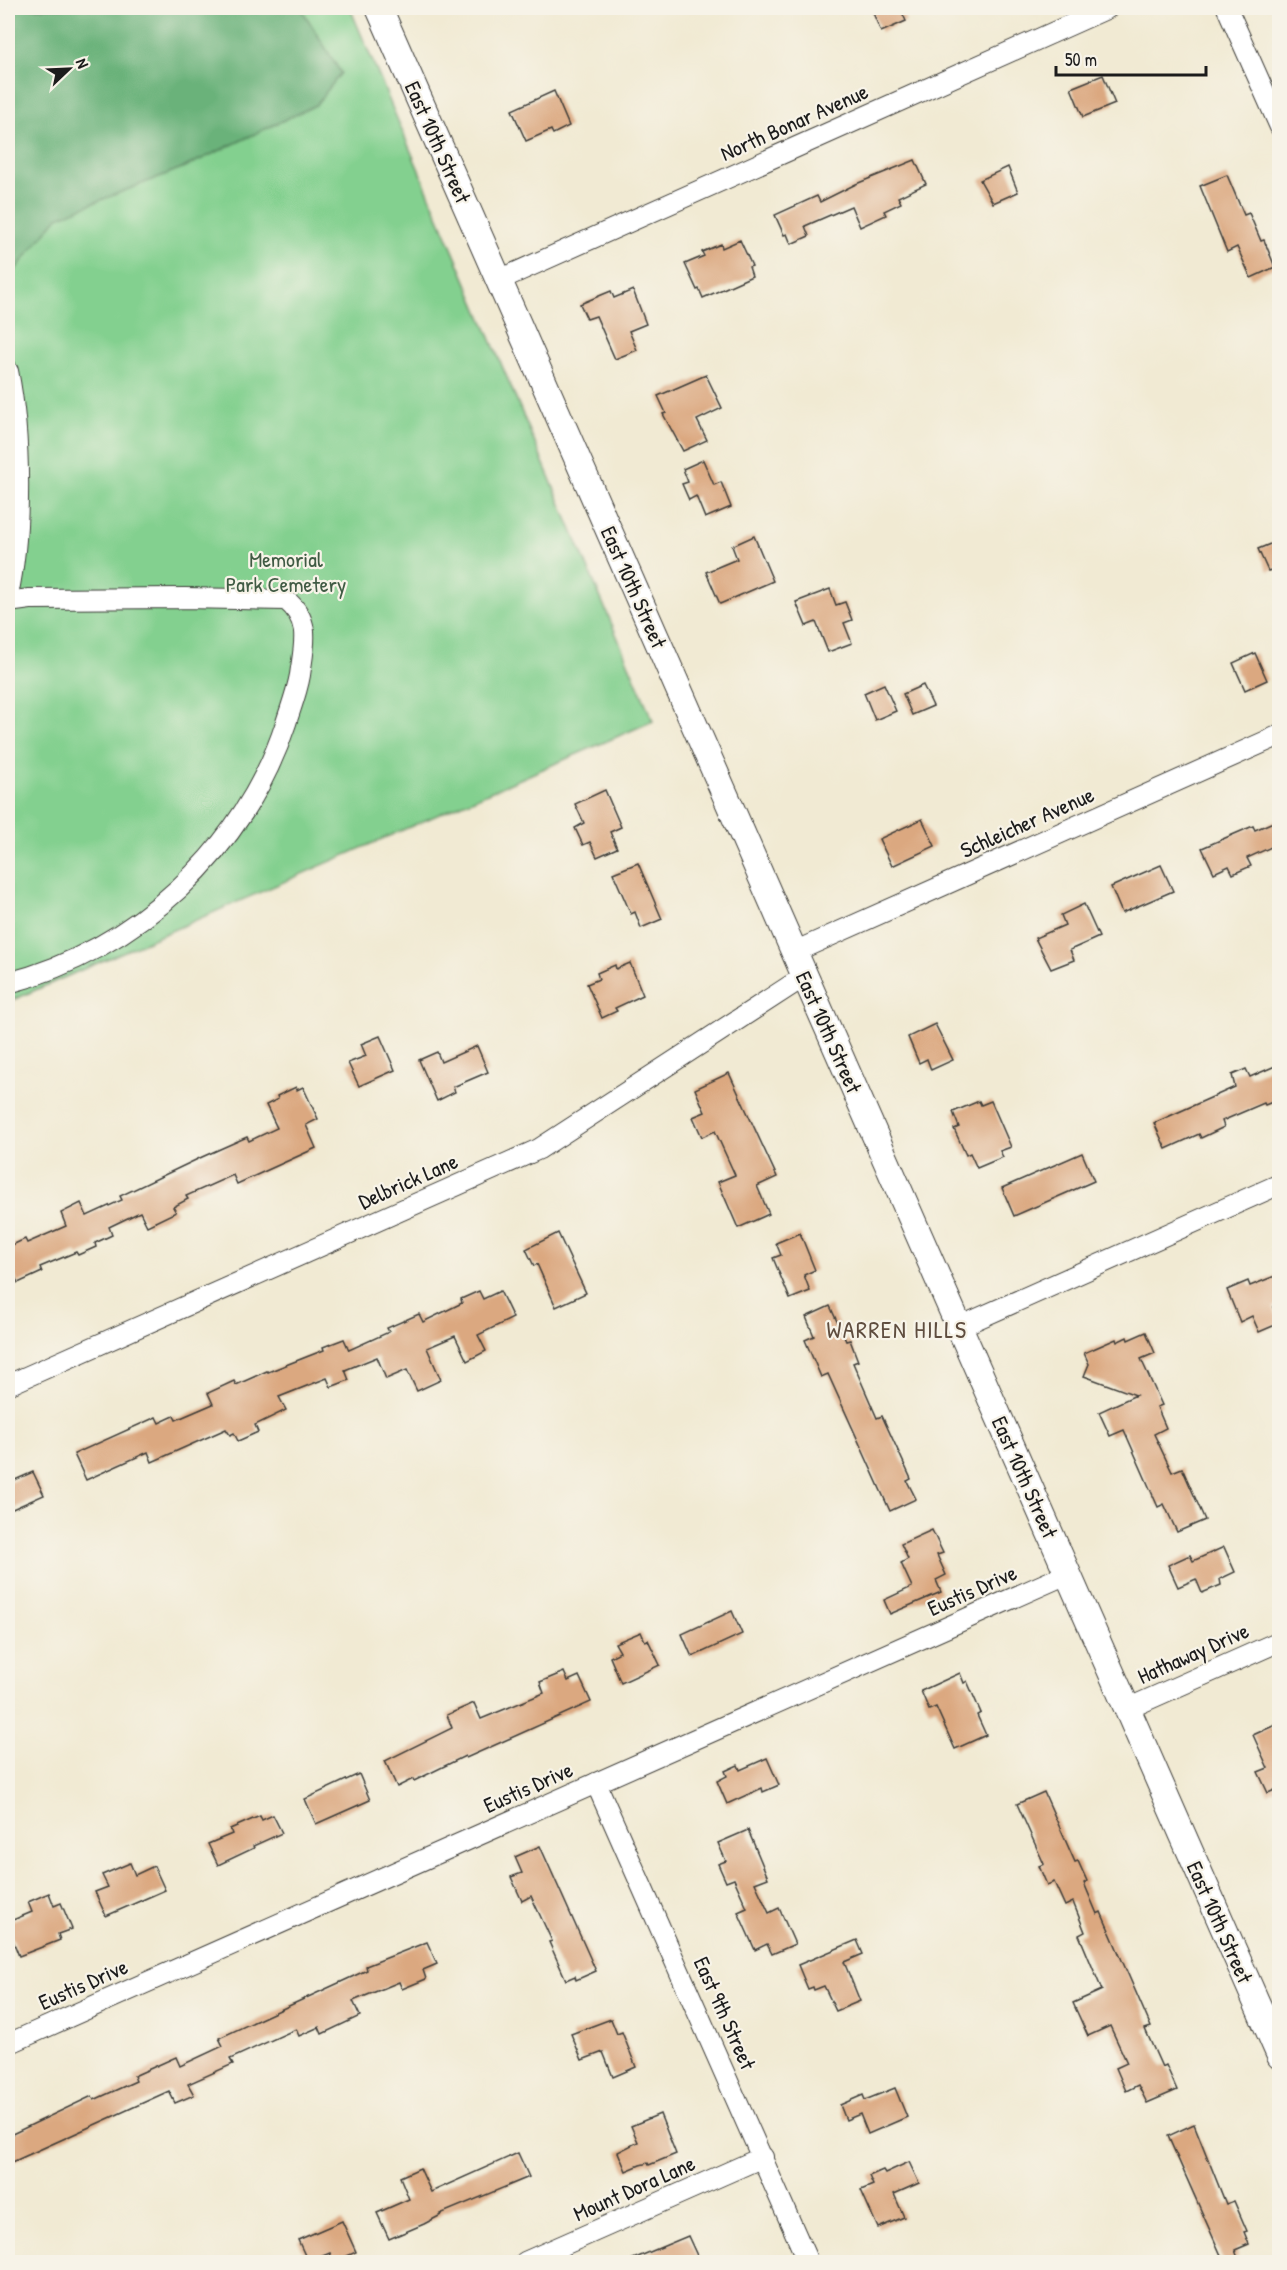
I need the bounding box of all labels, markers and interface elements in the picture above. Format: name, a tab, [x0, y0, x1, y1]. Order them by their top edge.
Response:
north arrow	[39, 39, 99, 99]
scale bar	[1056, 39, 1206, 77]
text: 50 m	[1065, 47, 1097, 72]
text: N	[71, 55, 95, 72]
street label: East 10th Street	[398, 76, 478, 208]
street label: North Bonar Avenue	[715, 76, 873, 168]
street label: East 10th Street	[594, 521, 674, 653]
park label: Memorial Park Cemetery	[226, 544, 346, 599]
street label: Schleicher Avenue	[955, 779, 1099, 865]
street label: East 10th Street	[789, 966, 869, 1098]
street label: Delbrick Lane	[354, 1146, 463, 1216]
district label: WARREN HILLS	[827, 1313, 967, 1345]
street label: East 10th Street	[985, 1411, 1065, 1543]
street label: Eustis Drive	[923, 1557, 1021, 1623]
street label: Hathaway Drive	[1133, 1615, 1254, 1691]
street label: Eustis Drive	[479, 1754, 577, 1820]
street label: East 10th Street	[1180, 1856, 1260, 1988]
street label: Eustis Drive	[34, 1951, 132, 2017]
street label: East 9th Street	[687, 1952, 763, 2075]
street label: Mount Dora Lane	[568, 2148, 700, 2228]

